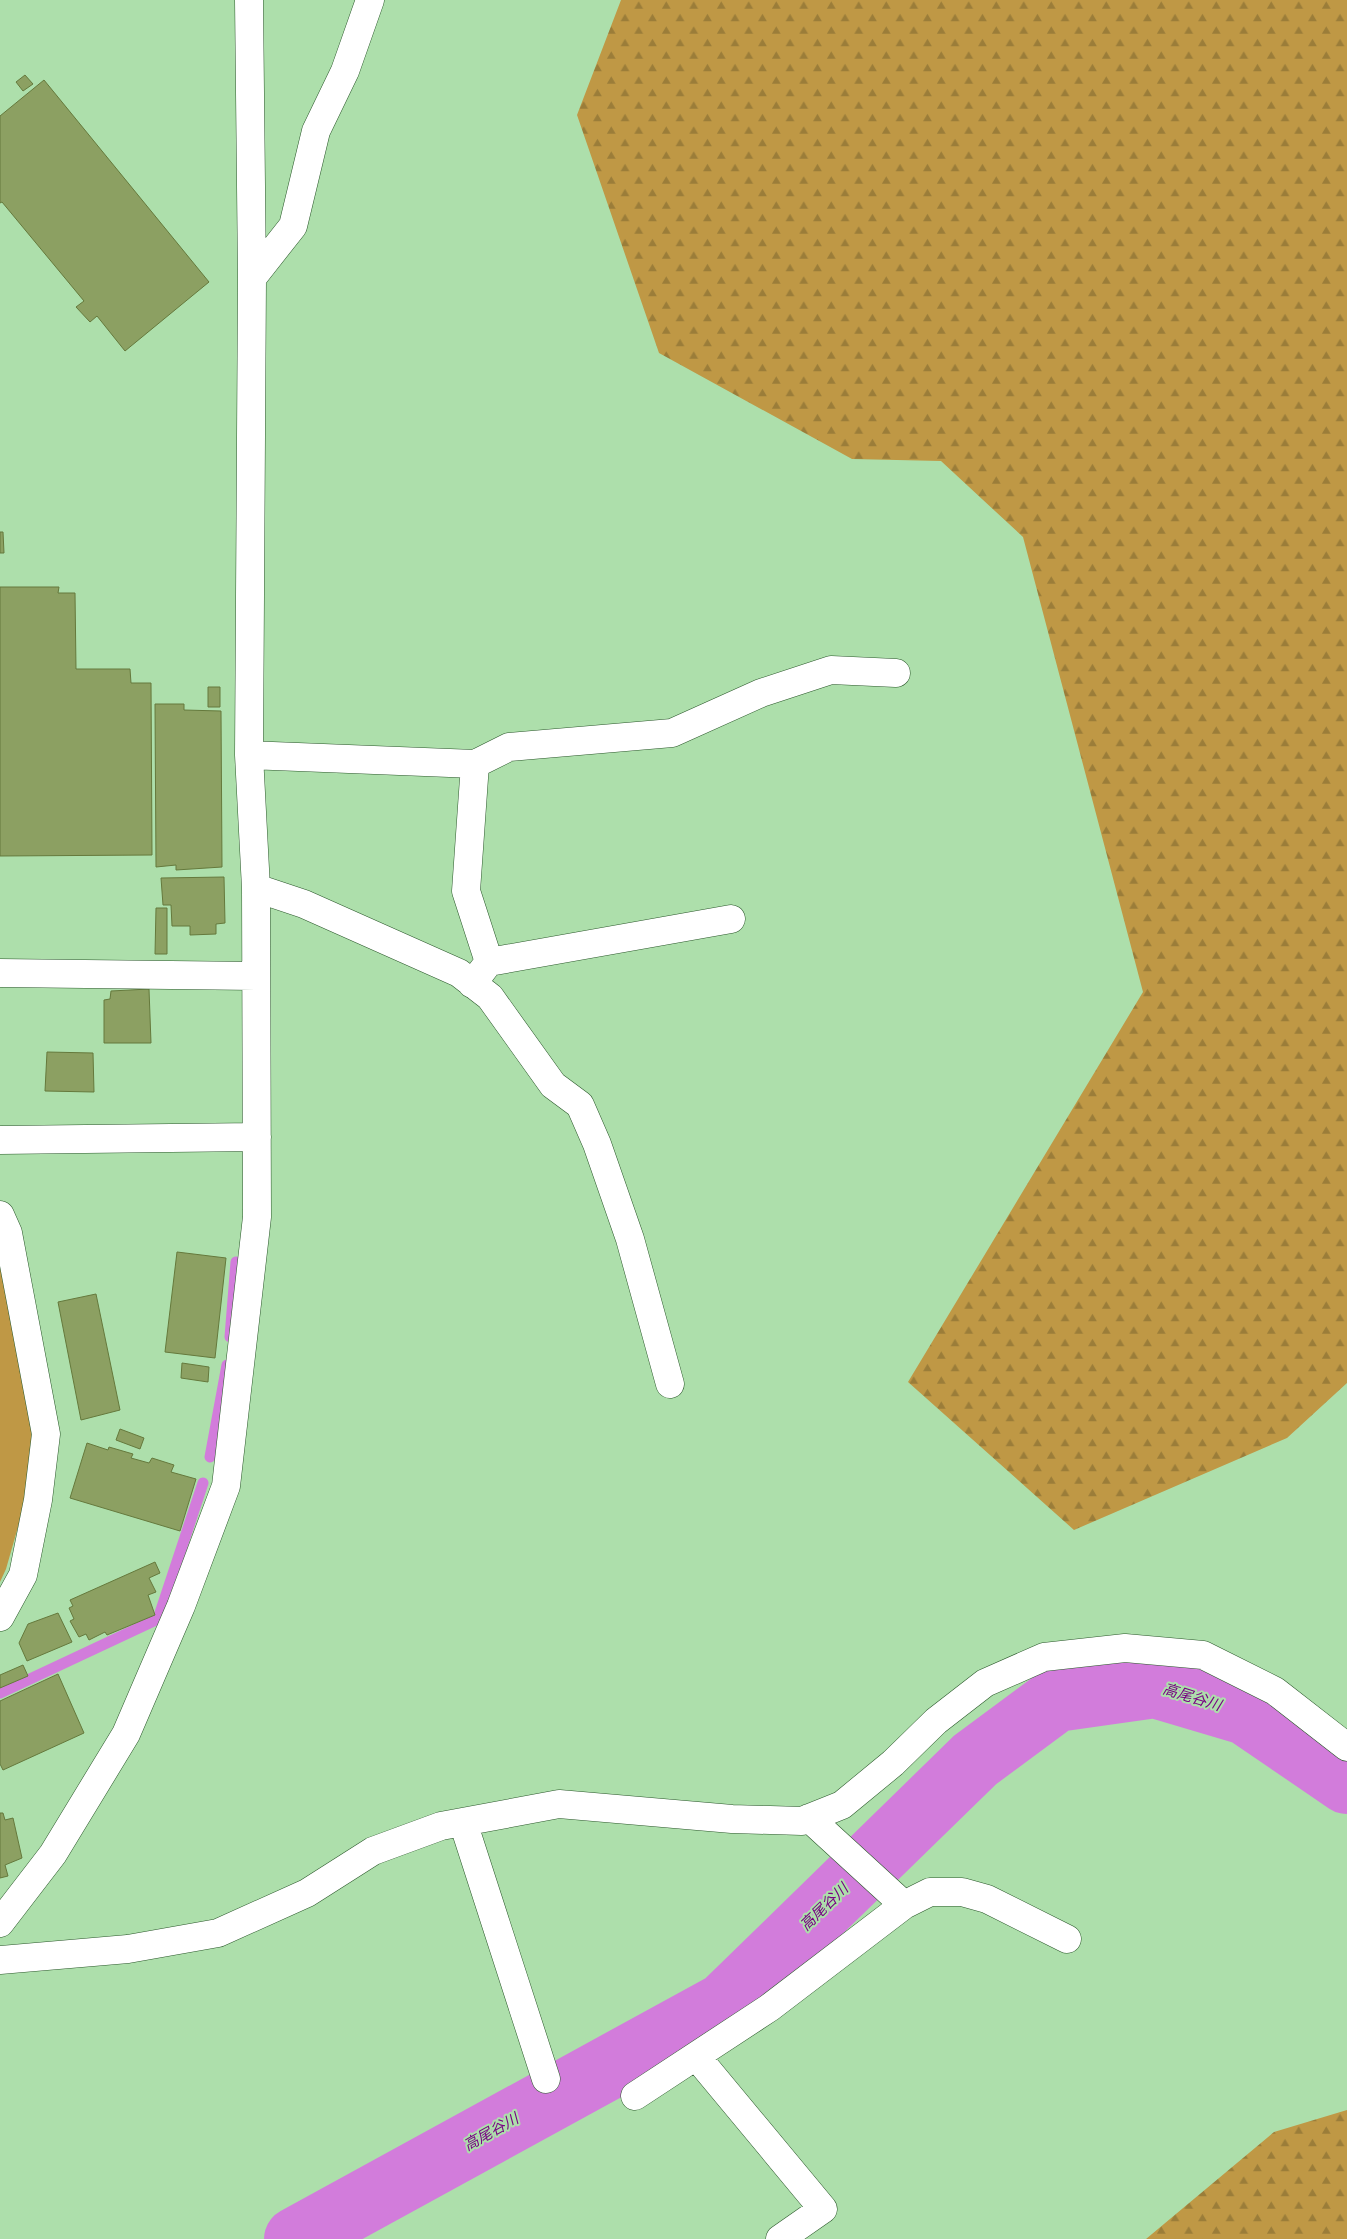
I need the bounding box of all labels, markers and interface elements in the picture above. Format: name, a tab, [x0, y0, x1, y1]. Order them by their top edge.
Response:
water label: 高尾谷川	[1161, 1679, 1226, 1715]
water label: 高尾谷川	[795, 1878, 853, 1934]
water label: 高尾谷川	[460, 2108, 523, 2154]

